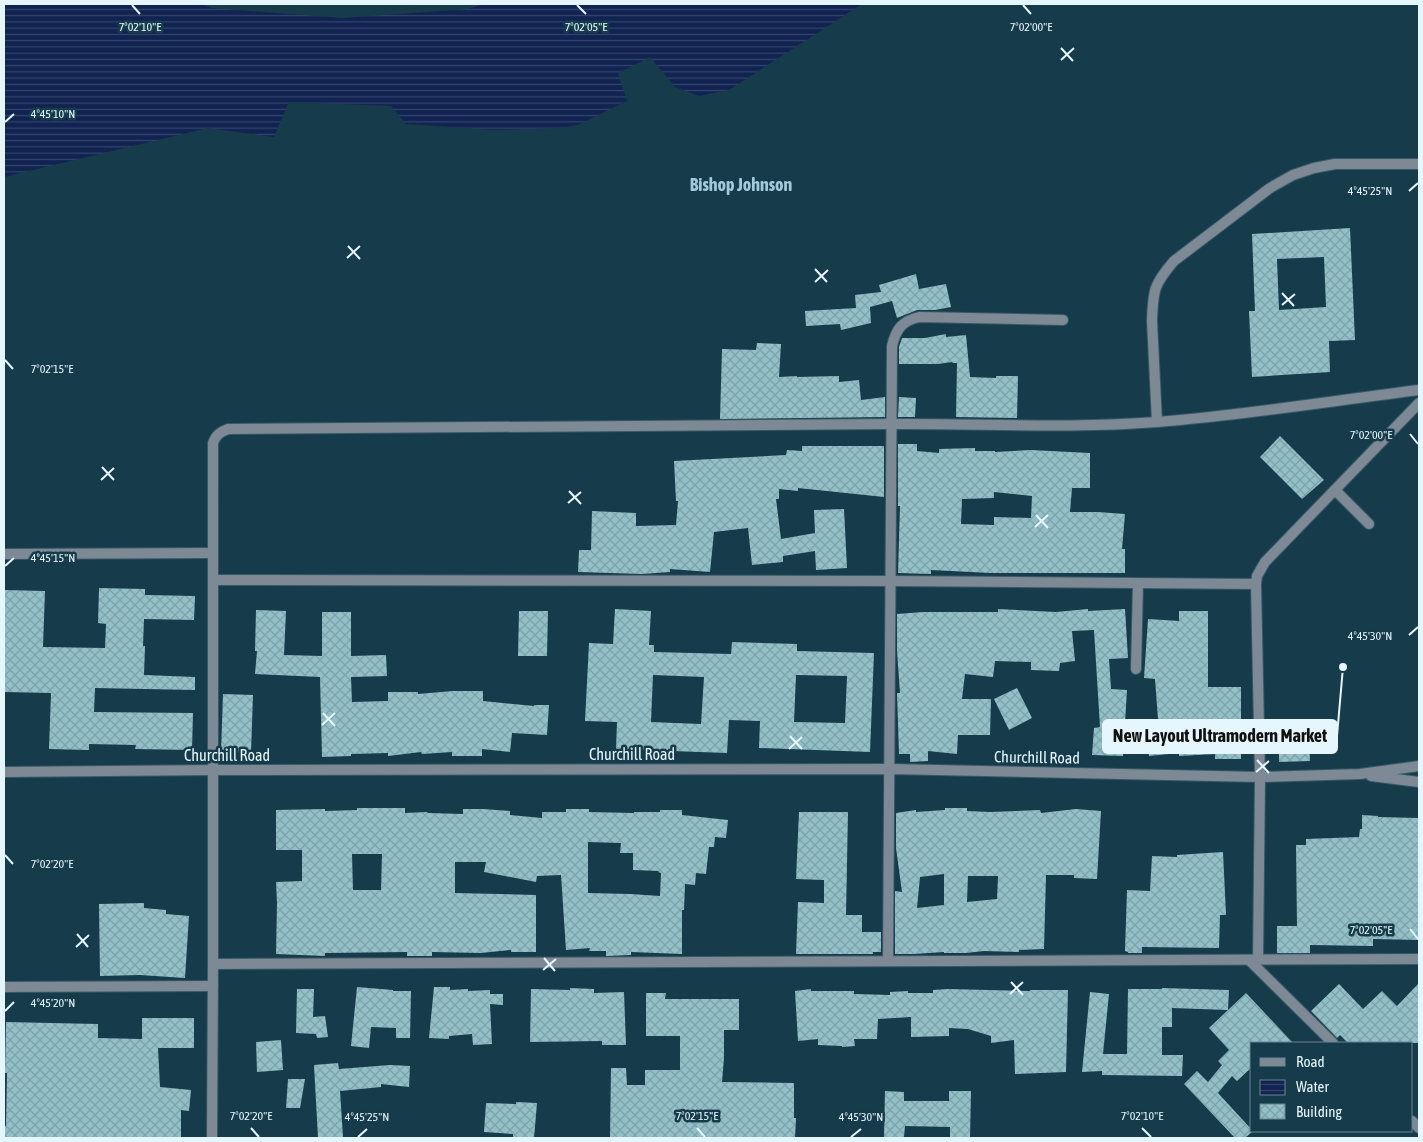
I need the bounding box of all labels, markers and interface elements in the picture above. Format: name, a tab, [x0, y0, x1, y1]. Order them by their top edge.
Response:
text: 7°02'10"E	[119, 20, 161, 34]
text: 7°02'05"E	[565, 20, 607, 34]
text: 7°02'00"E	[1010, 20, 1052, 34]
text: 4°45'10"N	[31, 107, 75, 121]
district label: Bishop Johnson	[690, 174, 792, 195]
text: 4°45'25"N	[1348, 184, 1392, 198]
text: 7°02'15"E	[31, 362, 73, 376]
text: 7°02'00"E	[1350, 428, 1392, 442]
text: 4°45'15"N	[31, 551, 75, 565]
text: 4°45'30"N	[1348, 629, 1392, 643]
callout: New Layout Ultramodern Market	[1103, 720, 1337, 753]
text: New Layout Ultramodern Market	[1113, 725, 1328, 746]
street label: Churchill Road	[589, 745, 675, 763]
street label: Churchill Road	[184, 746, 270, 764]
street label: Churchill Road	[994, 747, 1080, 767]
text: 7°02'20"E	[31, 857, 73, 871]
text: 7°02'05"E	[1350, 923, 1392, 937]
text: 4°45'20"N	[31, 996, 75, 1010]
legend	[1250, 1042, 1413, 1132]
text: Road	[1296, 1053, 1325, 1070]
text: Water	[1296, 1078, 1329, 1095]
text: Building	[1296, 1103, 1342, 1120]
text: 7°02'20"E	[230, 1109, 272, 1123]
text: 7°02'15"E	[676, 1109, 718, 1123]
text: 7°02'10"E	[1121, 1109, 1163, 1123]
text: 4°45'25"N	[345, 1110, 389, 1124]
text: 4°45'30"N	[839, 1110, 883, 1124]

